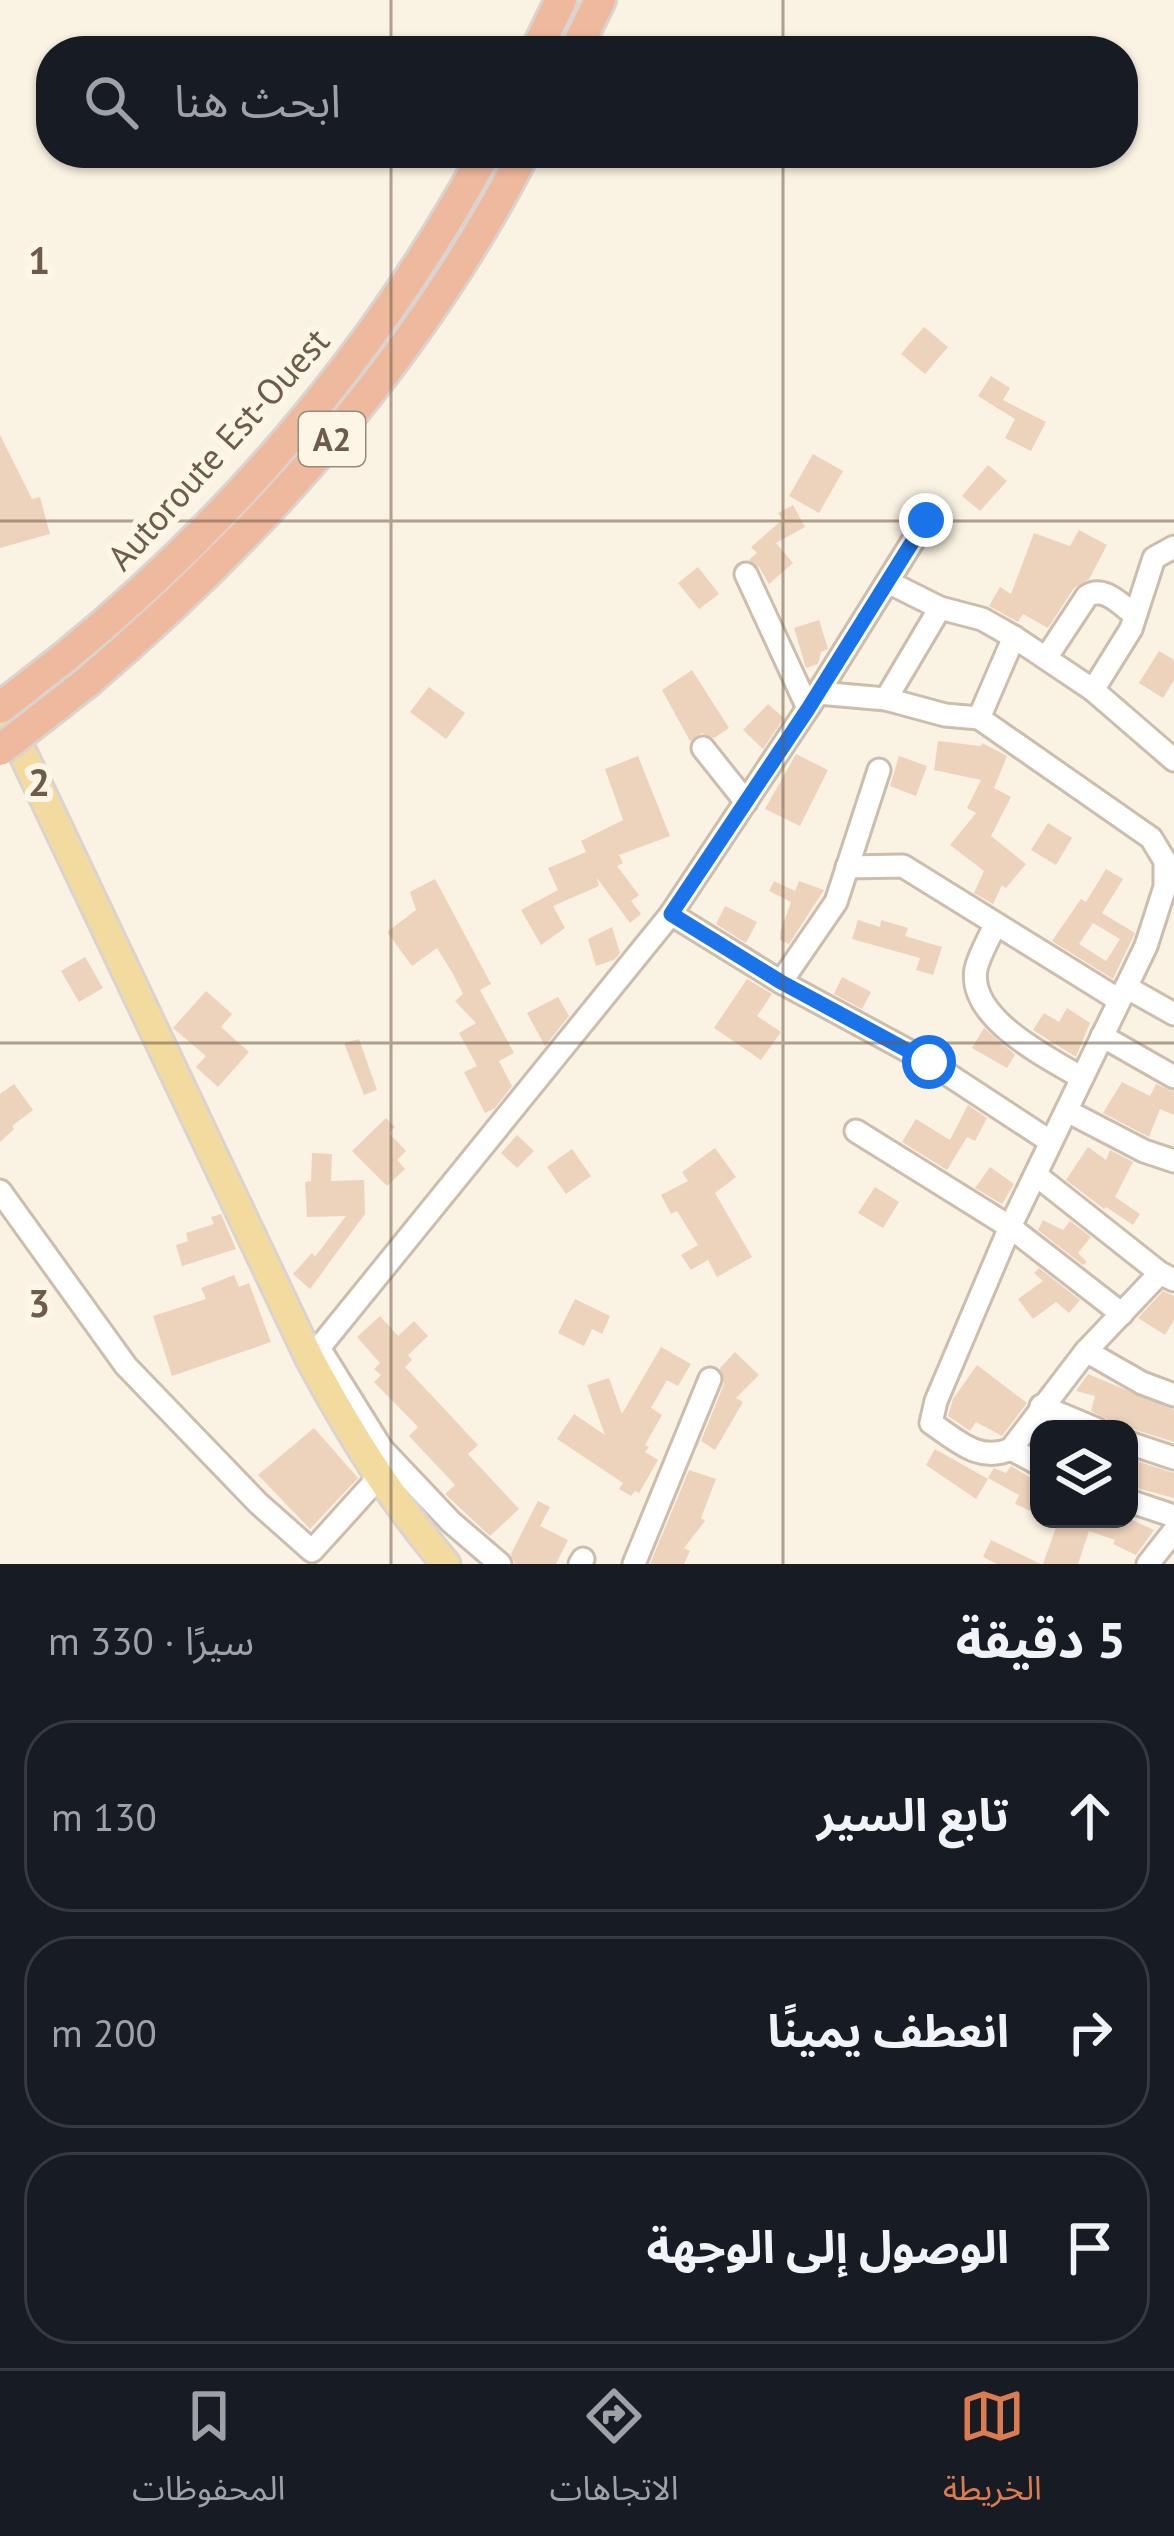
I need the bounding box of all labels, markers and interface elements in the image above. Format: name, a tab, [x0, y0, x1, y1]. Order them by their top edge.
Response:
search box	[36, 36, 1138, 168]
icon: search	[78, 69, 144, 135]
text: ابحث هنا	[174, 71, 341, 129]
text: 1	[28, 234, 50, 285]
street label: Autoroute Est-Ouest	[96, 318, 339, 580]
road number: A2	[299, 412, 365, 466]
route end	[899, 493, 953, 547]
text: 2	[28, 756, 50, 807]
route start	[902, 1035, 956, 1089]
text: 3	[28, 1277, 50, 1328]
map controls	[1030, 1420, 1138, 1528]
button: layers	[1030, 1420, 1138, 1528]
text: 5 دقيقة	[956, 1606, 1126, 1672]
text: سيرًا · 330 m	[48, 1615, 254, 1666]
icon: ahead	[1057, 1783, 1123, 1849]
text: تابع السير	[817, 1785, 1009, 1843]
text: 130 m	[51, 1791, 157, 1842]
icon: right	[1057, 1999, 1123, 2065]
text: انعطف يمينًا	[768, 2001, 1009, 2059]
text: 200 m	[51, 2007, 157, 2058]
icon: arrive	[1057, 2215, 1123, 2281]
text: الوصول إلى الوجهة	[646, 2217, 1009, 2275]
tab: المحفوظات	[132, 2383, 285, 2524]
tab: الاتجاهات	[550, 2383, 679, 2524]
tab: الخريطة	[943, 2383, 1042, 2524]

